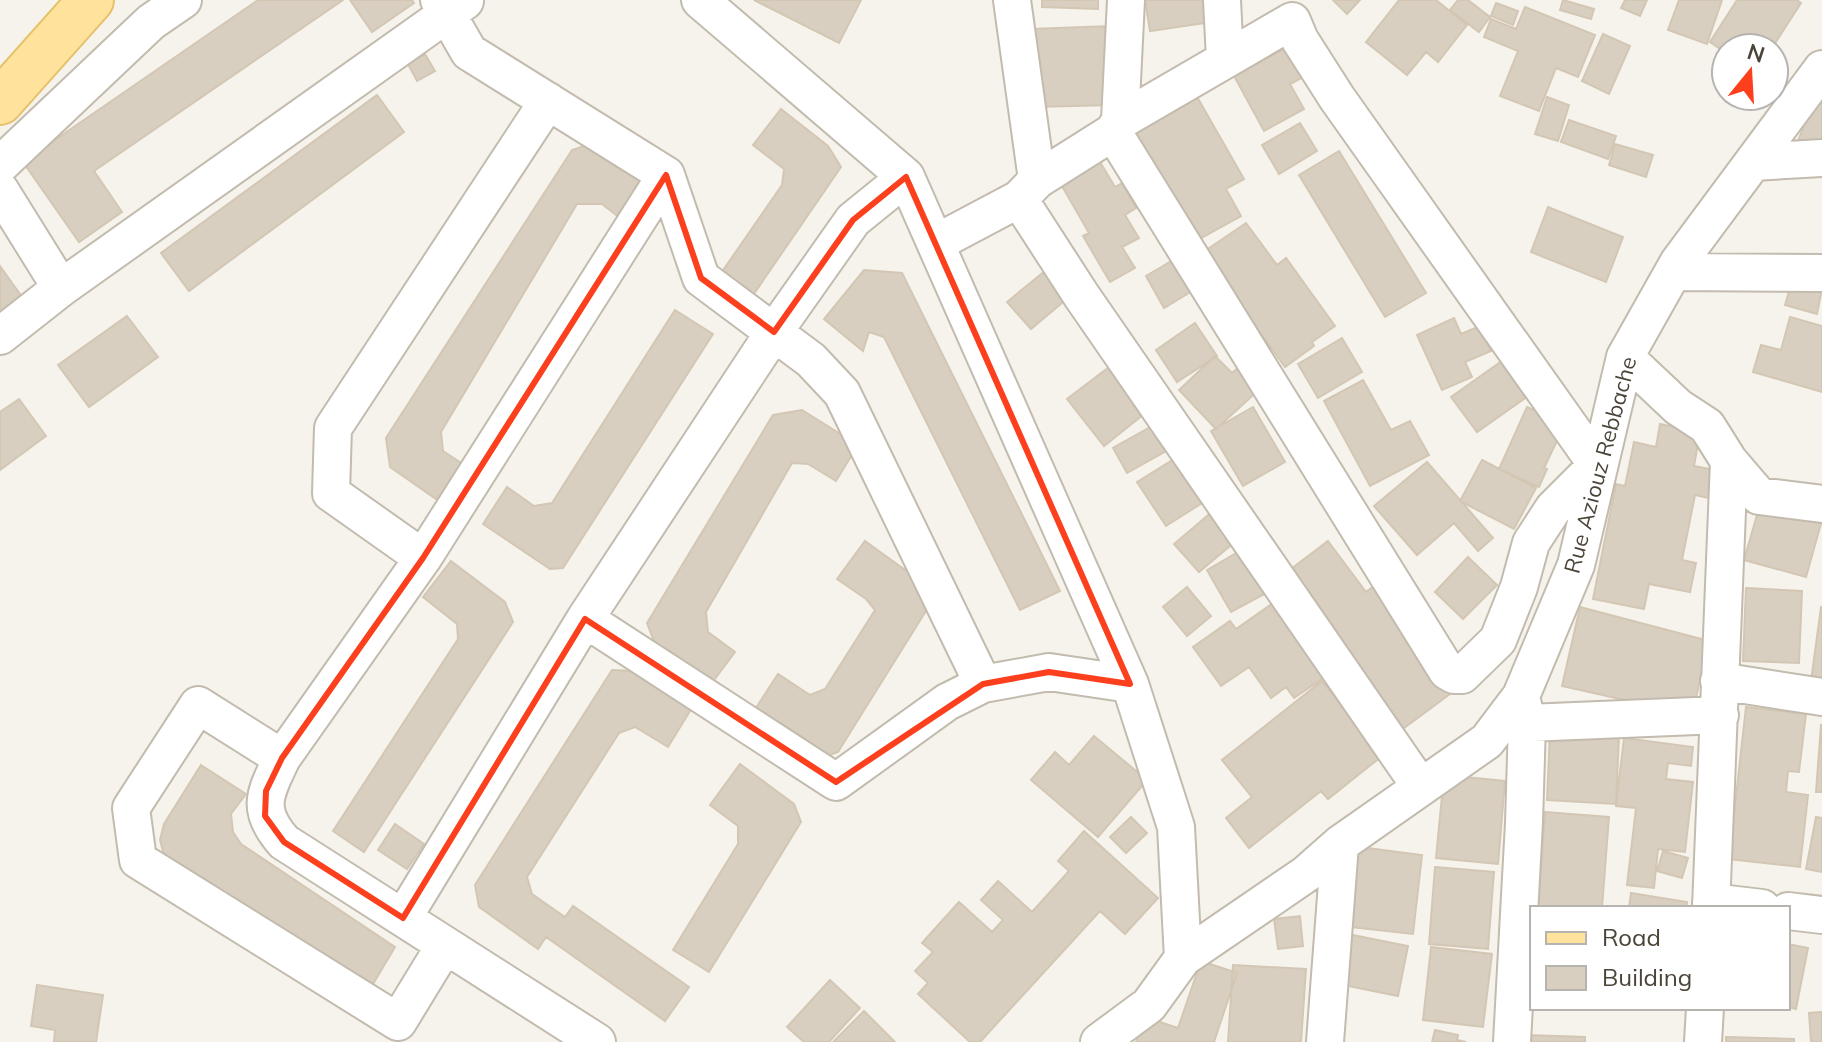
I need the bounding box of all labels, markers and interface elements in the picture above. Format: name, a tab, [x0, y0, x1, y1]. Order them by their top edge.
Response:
north arrow	[1710, 32, 1790, 112]
text: N	[1744, 37, 1768, 69]
street label: Rue Aziouz Rebbache	[1558, 354, 1642, 576]
legend	[1530, 906, 1790, 1010]
text: Road	[1602, 922, 1661, 952]
text: Building	[1602, 962, 1692, 992]

